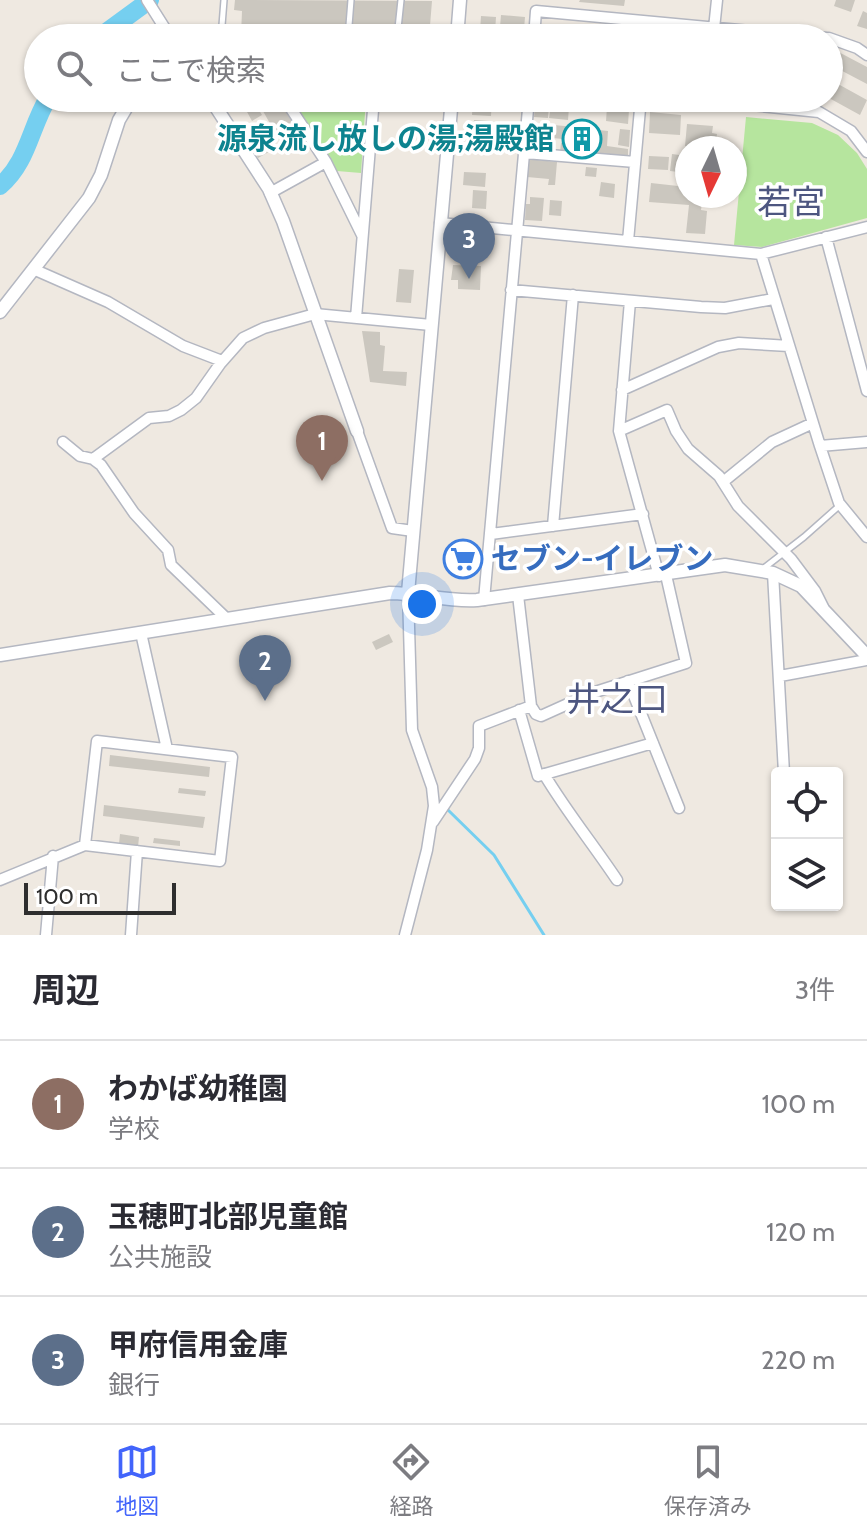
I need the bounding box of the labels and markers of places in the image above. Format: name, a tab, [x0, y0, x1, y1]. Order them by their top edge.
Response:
building icon: 源泉流し放しの湯;湯殿館	[561, 118, 603, 160]
place label: 源泉流し放しの湯;湯殿館	[217, 120, 554, 157]
pin: 3	[443, 213, 495, 279]
pin: 1	[296, 415, 348, 481]
supermarket icon: セブン-イレブン	[442, 538, 484, 580]
place label: セブン-イレブン	[491, 540, 714, 577]
pin: 2	[239, 635, 291, 701]

